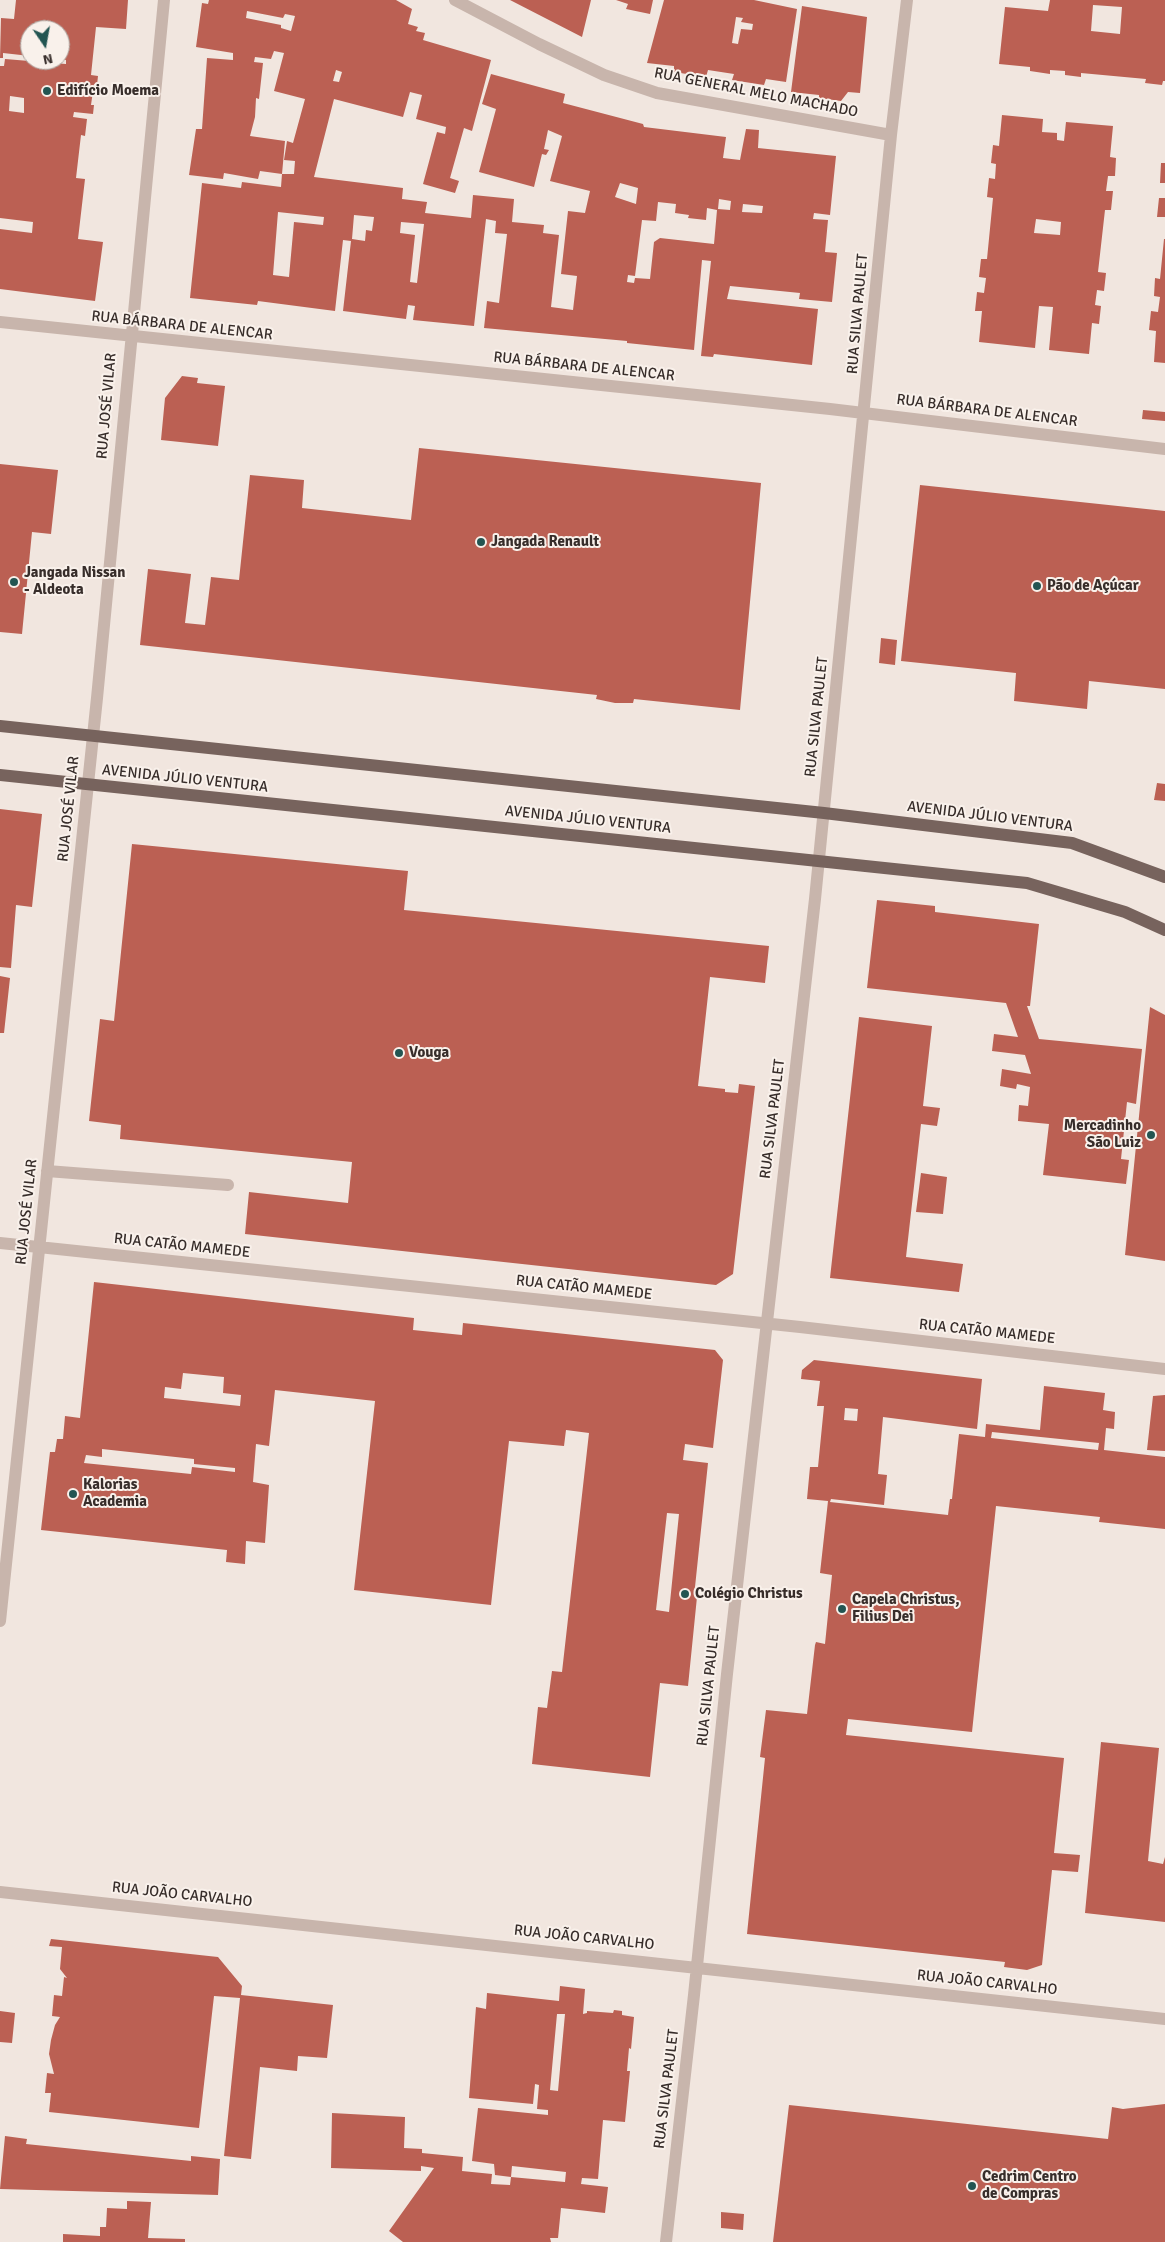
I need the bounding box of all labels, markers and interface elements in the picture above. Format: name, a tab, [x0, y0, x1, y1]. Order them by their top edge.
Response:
north arrow	[20, 20, 70, 70]
text: N	[41, 50, 55, 69]
street label: RUA GENERAL MELO MACHADO	[653, 64, 859, 122]
place label: Edifício Moema	[57, 82, 159, 100]
marker: Edifício Moema	[41, 85, 53, 97]
street label: RUA SILVA PAULET	[844, 253, 872, 375]
street label: RUA BÁRBARA DE ALENCAR	[90, 308, 274, 344]
street label: RUA BÁRBARA DE ALENCAR	[492, 349, 676, 385]
street label: RUA JOSÉ VILAR	[93, 352, 121, 460]
street label: RUA BÁRBARA DE ALENCAR	[895, 391, 1079, 431]
place label: Jangada Renault	[491, 533, 599, 551]
marker: Jangada Renault	[475, 536, 487, 548]
place label: Jangada Nissan - Aldeota	[24, 564, 125, 599]
marker: Jangada Nissan - Aldeota	[8, 576, 20, 588]
place label: Pão de Açúcar	[1047, 577, 1139, 595]
marker: Pão de Açúcar	[1031, 580, 1043, 592]
street label: RUA SILVA PAULET	[802, 656, 832, 778]
street label: RUA JOSÉ VILAR	[54, 755, 84, 863]
street label: AVENIDA JÚLIO VENTURA	[101, 761, 269, 797]
street label: AVENIDA JÚLIO VENTURA	[906, 798, 1074, 836]
street label: AVENIDA JÚLIO VENTURA	[504, 802, 672, 838]
place label: Vouga	[409, 1044, 449, 1062]
marker: Vouga	[393, 1047, 405, 1059]
street label: RUA SILVA PAULET	[757, 1058, 789, 1180]
place label: Mercadinho São Luiz	[1064, 1117, 1141, 1152]
marker: Mercadinho São Luiz	[1145, 1129, 1157, 1141]
street label: RUA JOSÉ VILAR	[12, 1158, 42, 1266]
street label: RUA CATÃO MAMEDE	[113, 1230, 251, 1262]
street label: RUA CATÃO MAMEDE	[515, 1272, 653, 1304]
street label: RUA CATÃO MAMEDE	[918, 1316, 1056, 1348]
place label: Kalorias Academia	[83, 1476, 147, 1511]
marker: Kalorias Academia	[67, 1488, 79, 1500]
place label: Colégio Christus	[695, 1585, 803, 1603]
marker: Colégio Christus	[679, 1588, 691, 1600]
place label: Capela Christus, Filius Dei	[852, 1591, 960, 1626]
marker: Capela Christus, Filius Dei	[836, 1603, 848, 1615]
street label: RUA SILVA PAULET	[694, 1625, 724, 1747]
street label: RUA JOÃO CARVALHO	[111, 1879, 253, 1911]
street label: RUA JOÃO CARVALHO	[513, 1922, 655, 1954]
street label: RUA JOÃO CARVALHO	[916, 1967, 1058, 1999]
street label: RUA SILVA PAULET	[651, 2028, 683, 2150]
place label: Cedrim Centro de Compras	[982, 2168, 1077, 2203]
marker: Cedrim Centro de Compras	[966, 2180, 978, 2192]

